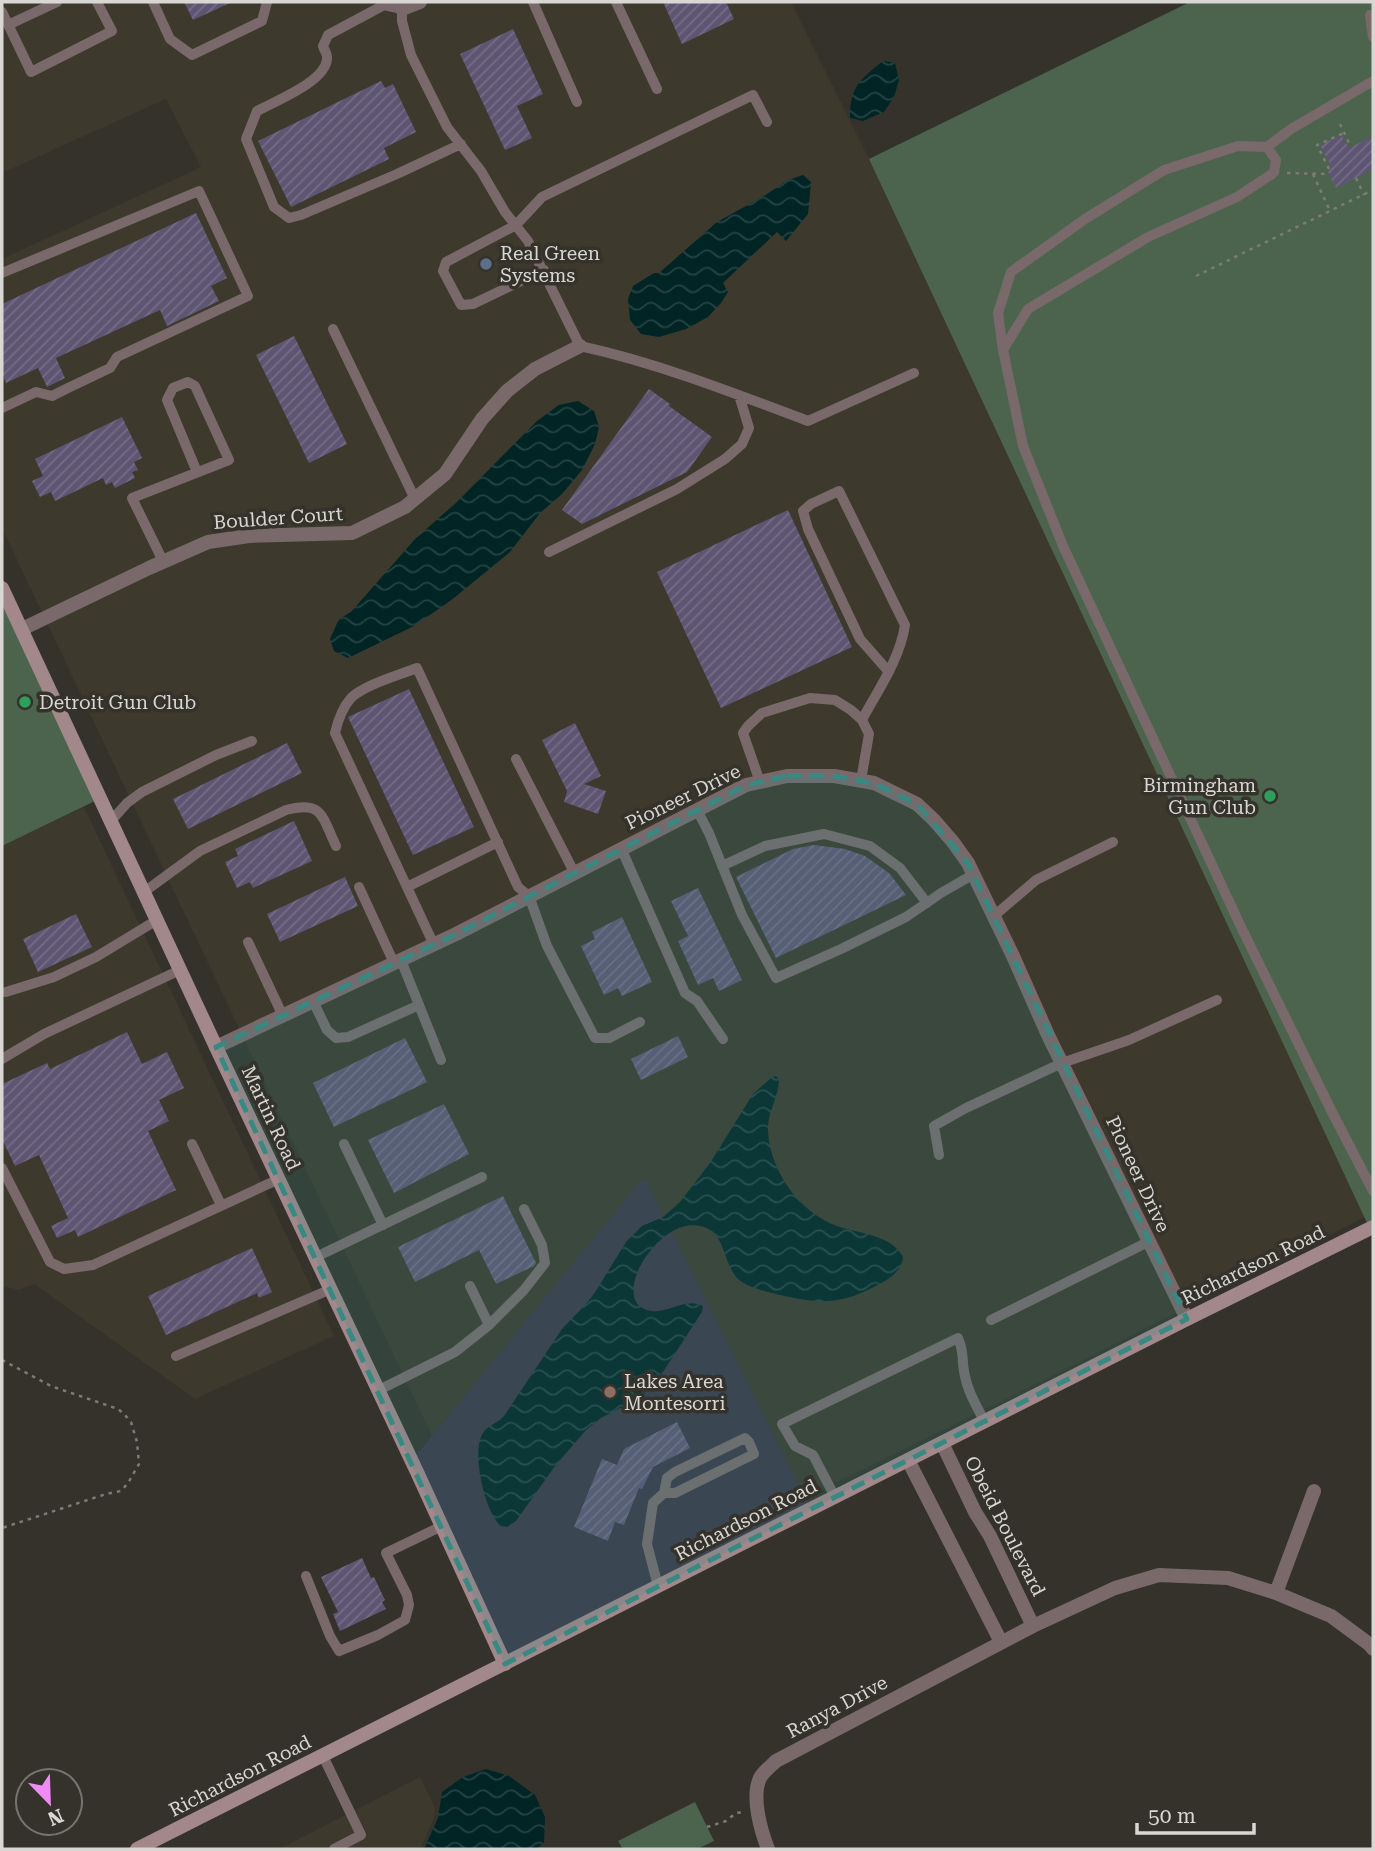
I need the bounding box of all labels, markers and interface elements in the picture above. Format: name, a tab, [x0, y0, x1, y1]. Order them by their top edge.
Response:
place label: Real Green Systems	[500, 242, 600, 287]
marker: Real Green Systems	[478, 256, 494, 272]
street label: Boulder Court	[212, 502, 344, 534]
place label: Detroit Gun Club	[39, 691, 196, 714]
marker: Detroit Gun Club	[17, 694, 33, 710]
street label: Pioneer Drive	[622, 759, 744, 835]
place label: Birmingham Gun Club	[1143, 774, 1256, 819]
marker: Birmingham Gun Club	[1262, 788, 1278, 804]
street label: Martin Road	[237, 1062, 305, 1174]
street label: Pioneer Drive	[1101, 1112, 1175, 1236]
street label: Richardson Road	[1178, 1220, 1328, 1310]
place label: Lakes Area Montesorri	[624, 1370, 725, 1415]
marker: Lakes Area Montesorri	[602, 1384, 618, 1400]
street label: Obeid Boulevard	[960, 1452, 1050, 1600]
street label: Richardson Road	[671, 1474, 821, 1566]
street label: Ranya Drive	[783, 1671, 891, 1743]
street label: Richardson Road	[165, 1730, 315, 1822]
north arrow	[14, 1767, 84, 1837]
scale bar	[1137, 1792, 1254, 1836]
text: N	[44, 1804, 67, 1831]
text: 50 m	[1148, 1804, 1196, 1828]

